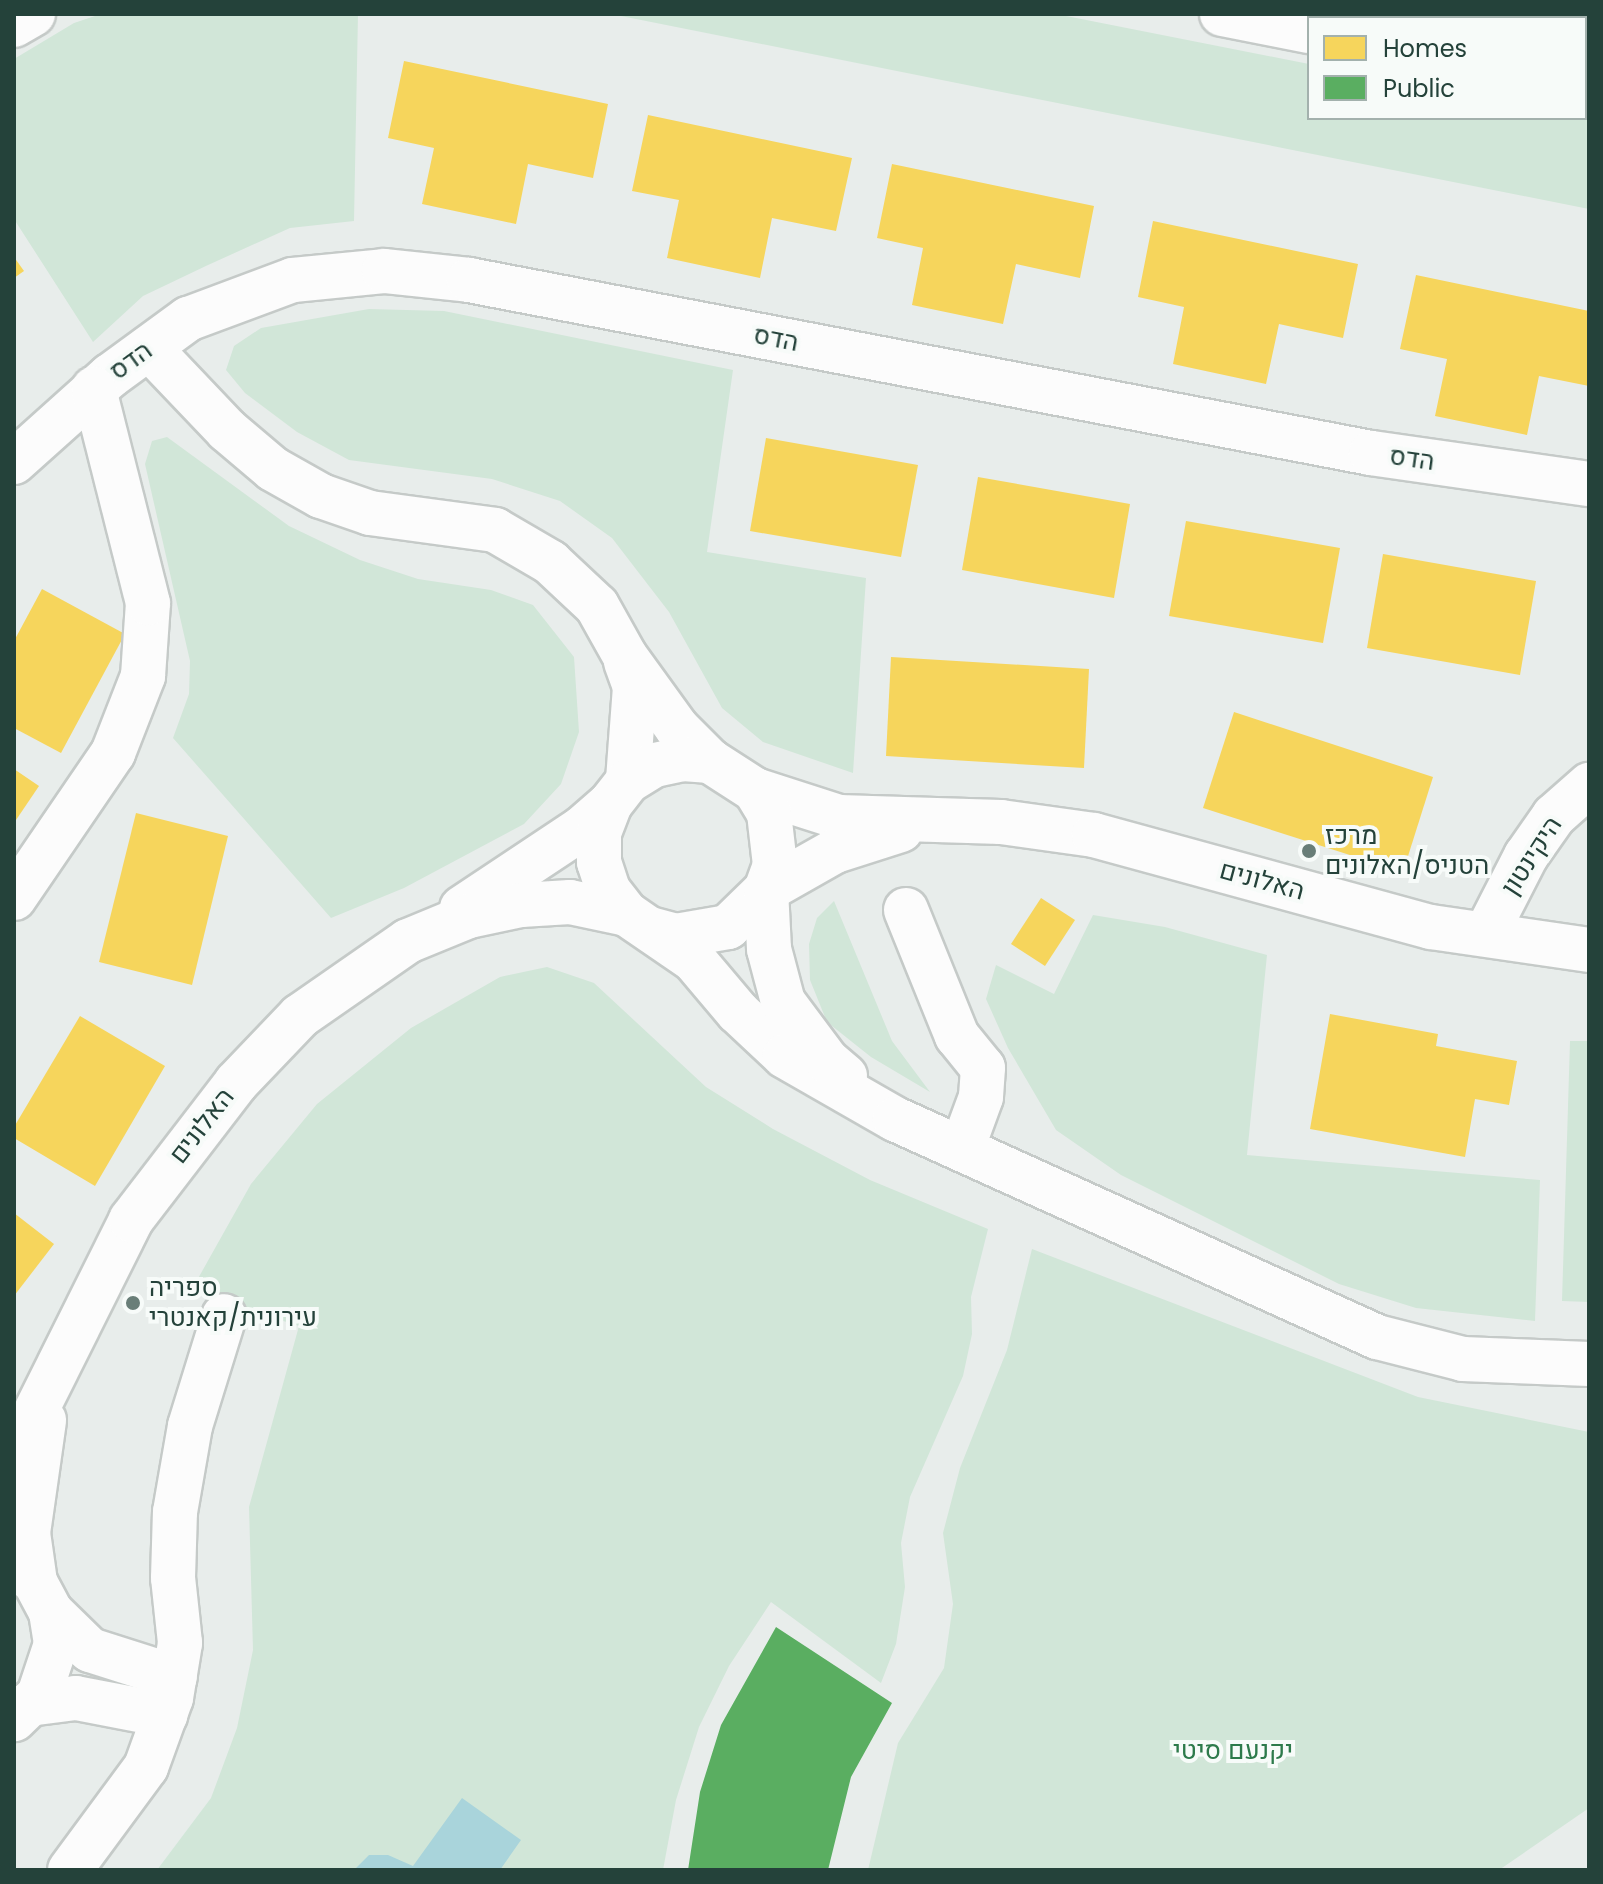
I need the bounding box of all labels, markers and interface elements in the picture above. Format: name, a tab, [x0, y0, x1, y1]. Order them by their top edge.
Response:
legend	[1307, 16, 1587, 120]
text: Homes	[1383, 32, 1467, 65]
text: Public	[1383, 72, 1455, 105]
street label: הדס	[751, 319, 801, 359]
street label: הדס	[103, 335, 159, 387]
street label: הדס	[1387, 440, 1437, 478]
street label: היקינטון	[1495, 811, 1569, 901]
place label: מרכז הטניס/האלונים	[1325, 820, 1489, 882]
marker: מרכז הטניס/האלונים	[1300, 842, 1318, 860]
street label: האלונים	[1216, 855, 1308, 907]
street label: האלונים	[163, 1082, 241, 1170]
place label: ספריה עירונית/קאנטרי	[149, 1272, 317, 1334]
marker: ספריה עירונית/קאנטרי	[124, 1294, 142, 1312]
park label: יקנעם סיטי	[1173, 1735, 1293, 1767]

